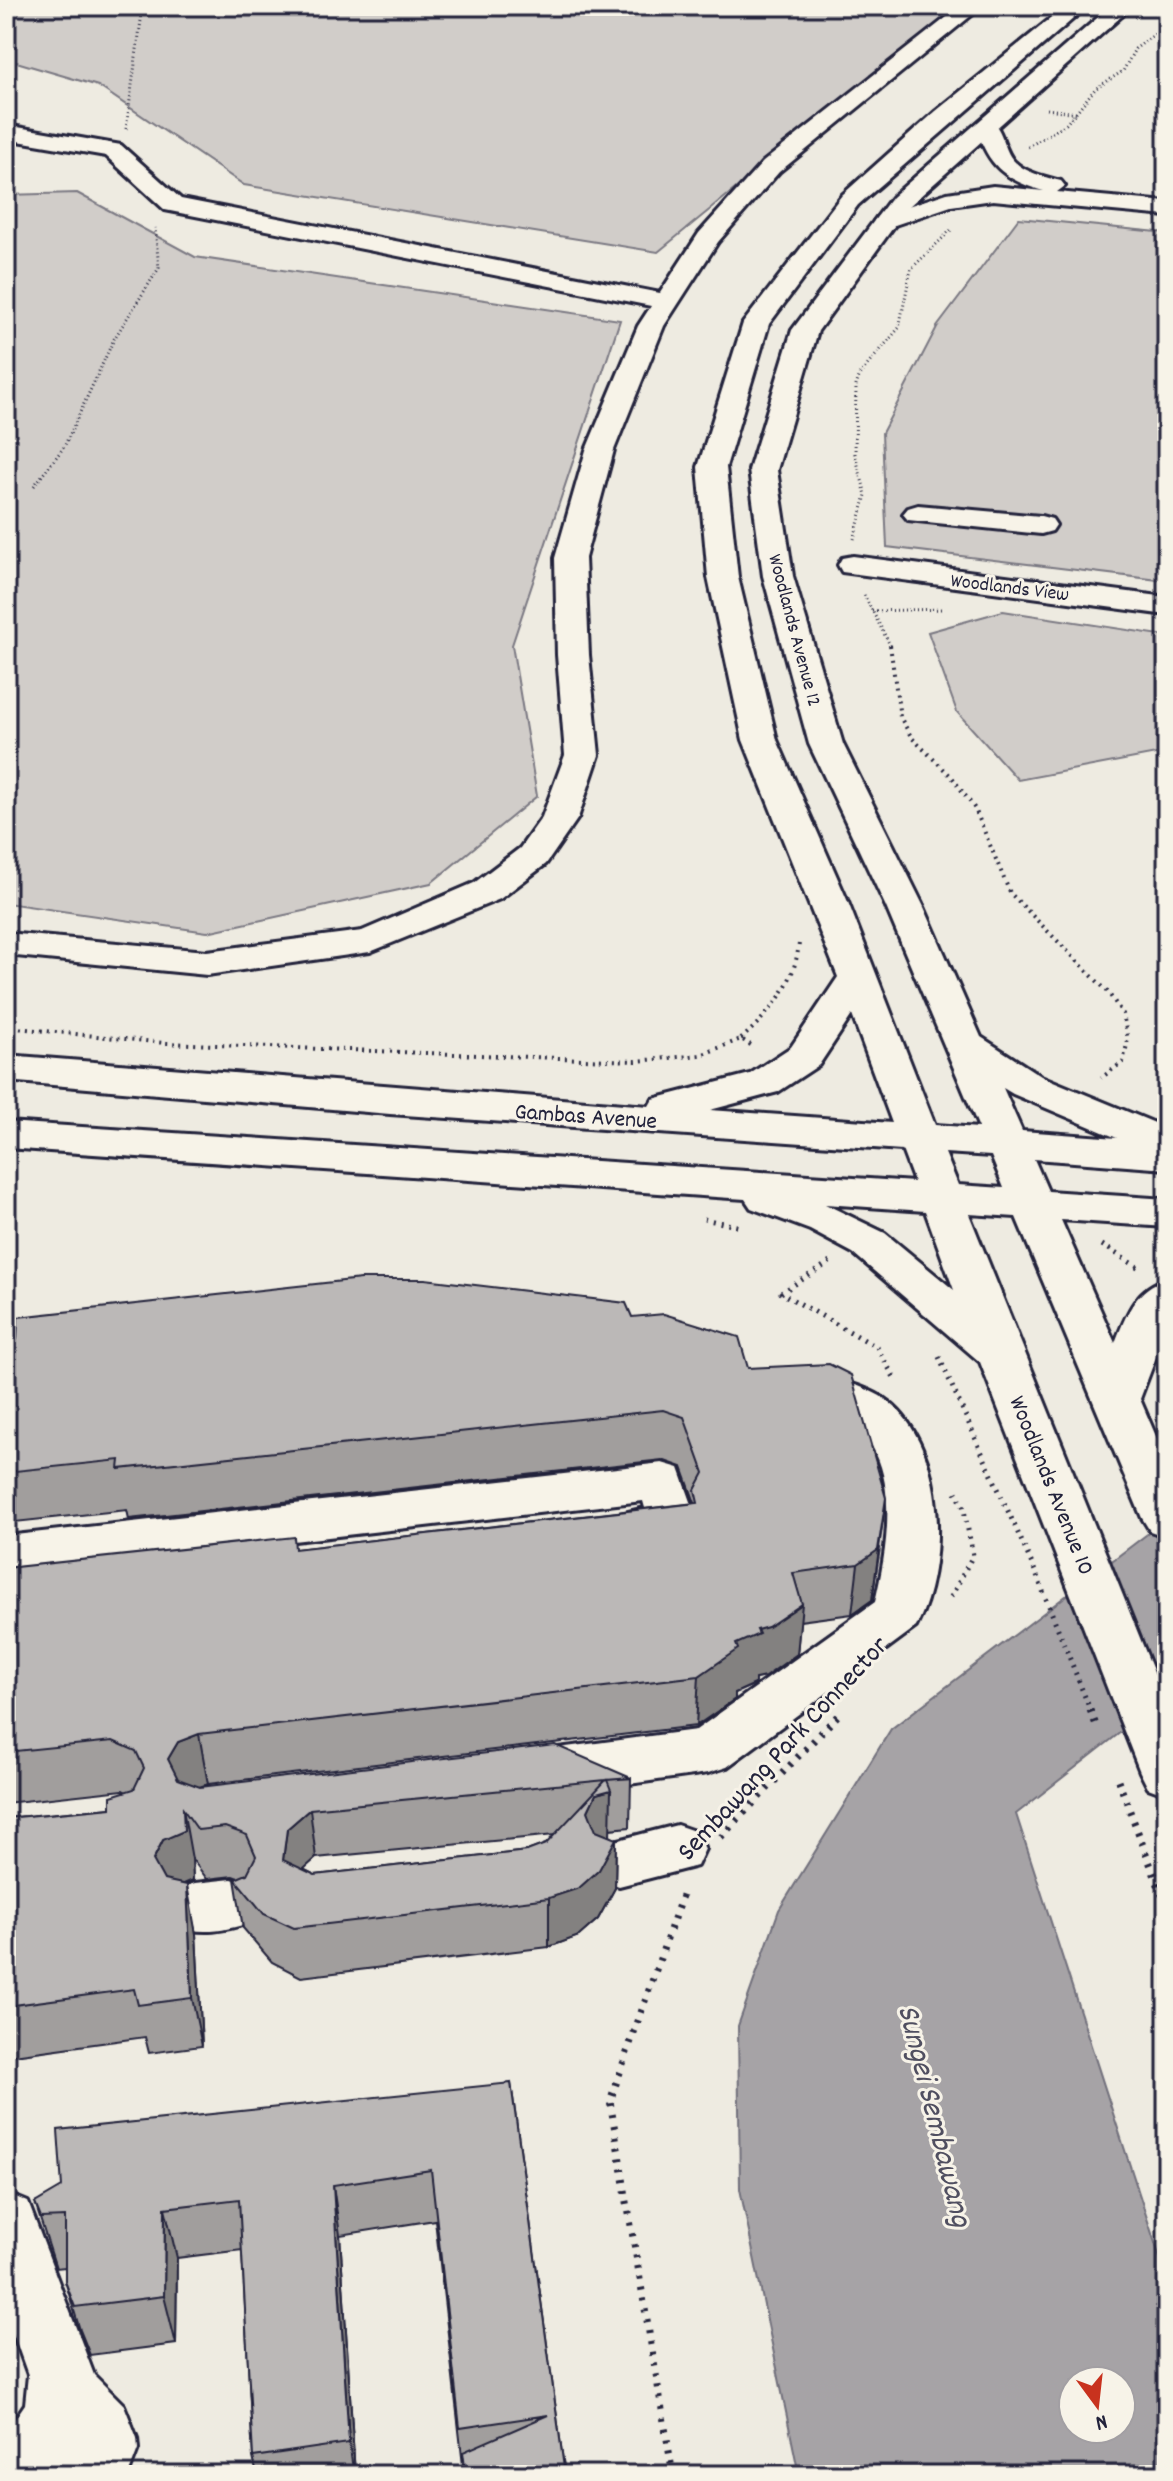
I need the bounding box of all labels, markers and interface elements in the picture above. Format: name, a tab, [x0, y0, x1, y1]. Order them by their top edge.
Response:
street label: Woodlands Avenue 12	[759, 551, 827, 710]
street label: Woodlands View	[949, 568, 1071, 610]
street label: Gambas Avenue	[513, 1096, 658, 1140]
street label: Woodlands Avenue 10	[999, 1391, 1102, 1581]
street label: Sembawang Park Connector	[669, 1628, 900, 1872]
water label: Sungei Sembawang	[882, 2000, 982, 2233]
north arrow	[1057, 2365, 1137, 2445]
text: N	[1092, 2405, 1111, 2437]

